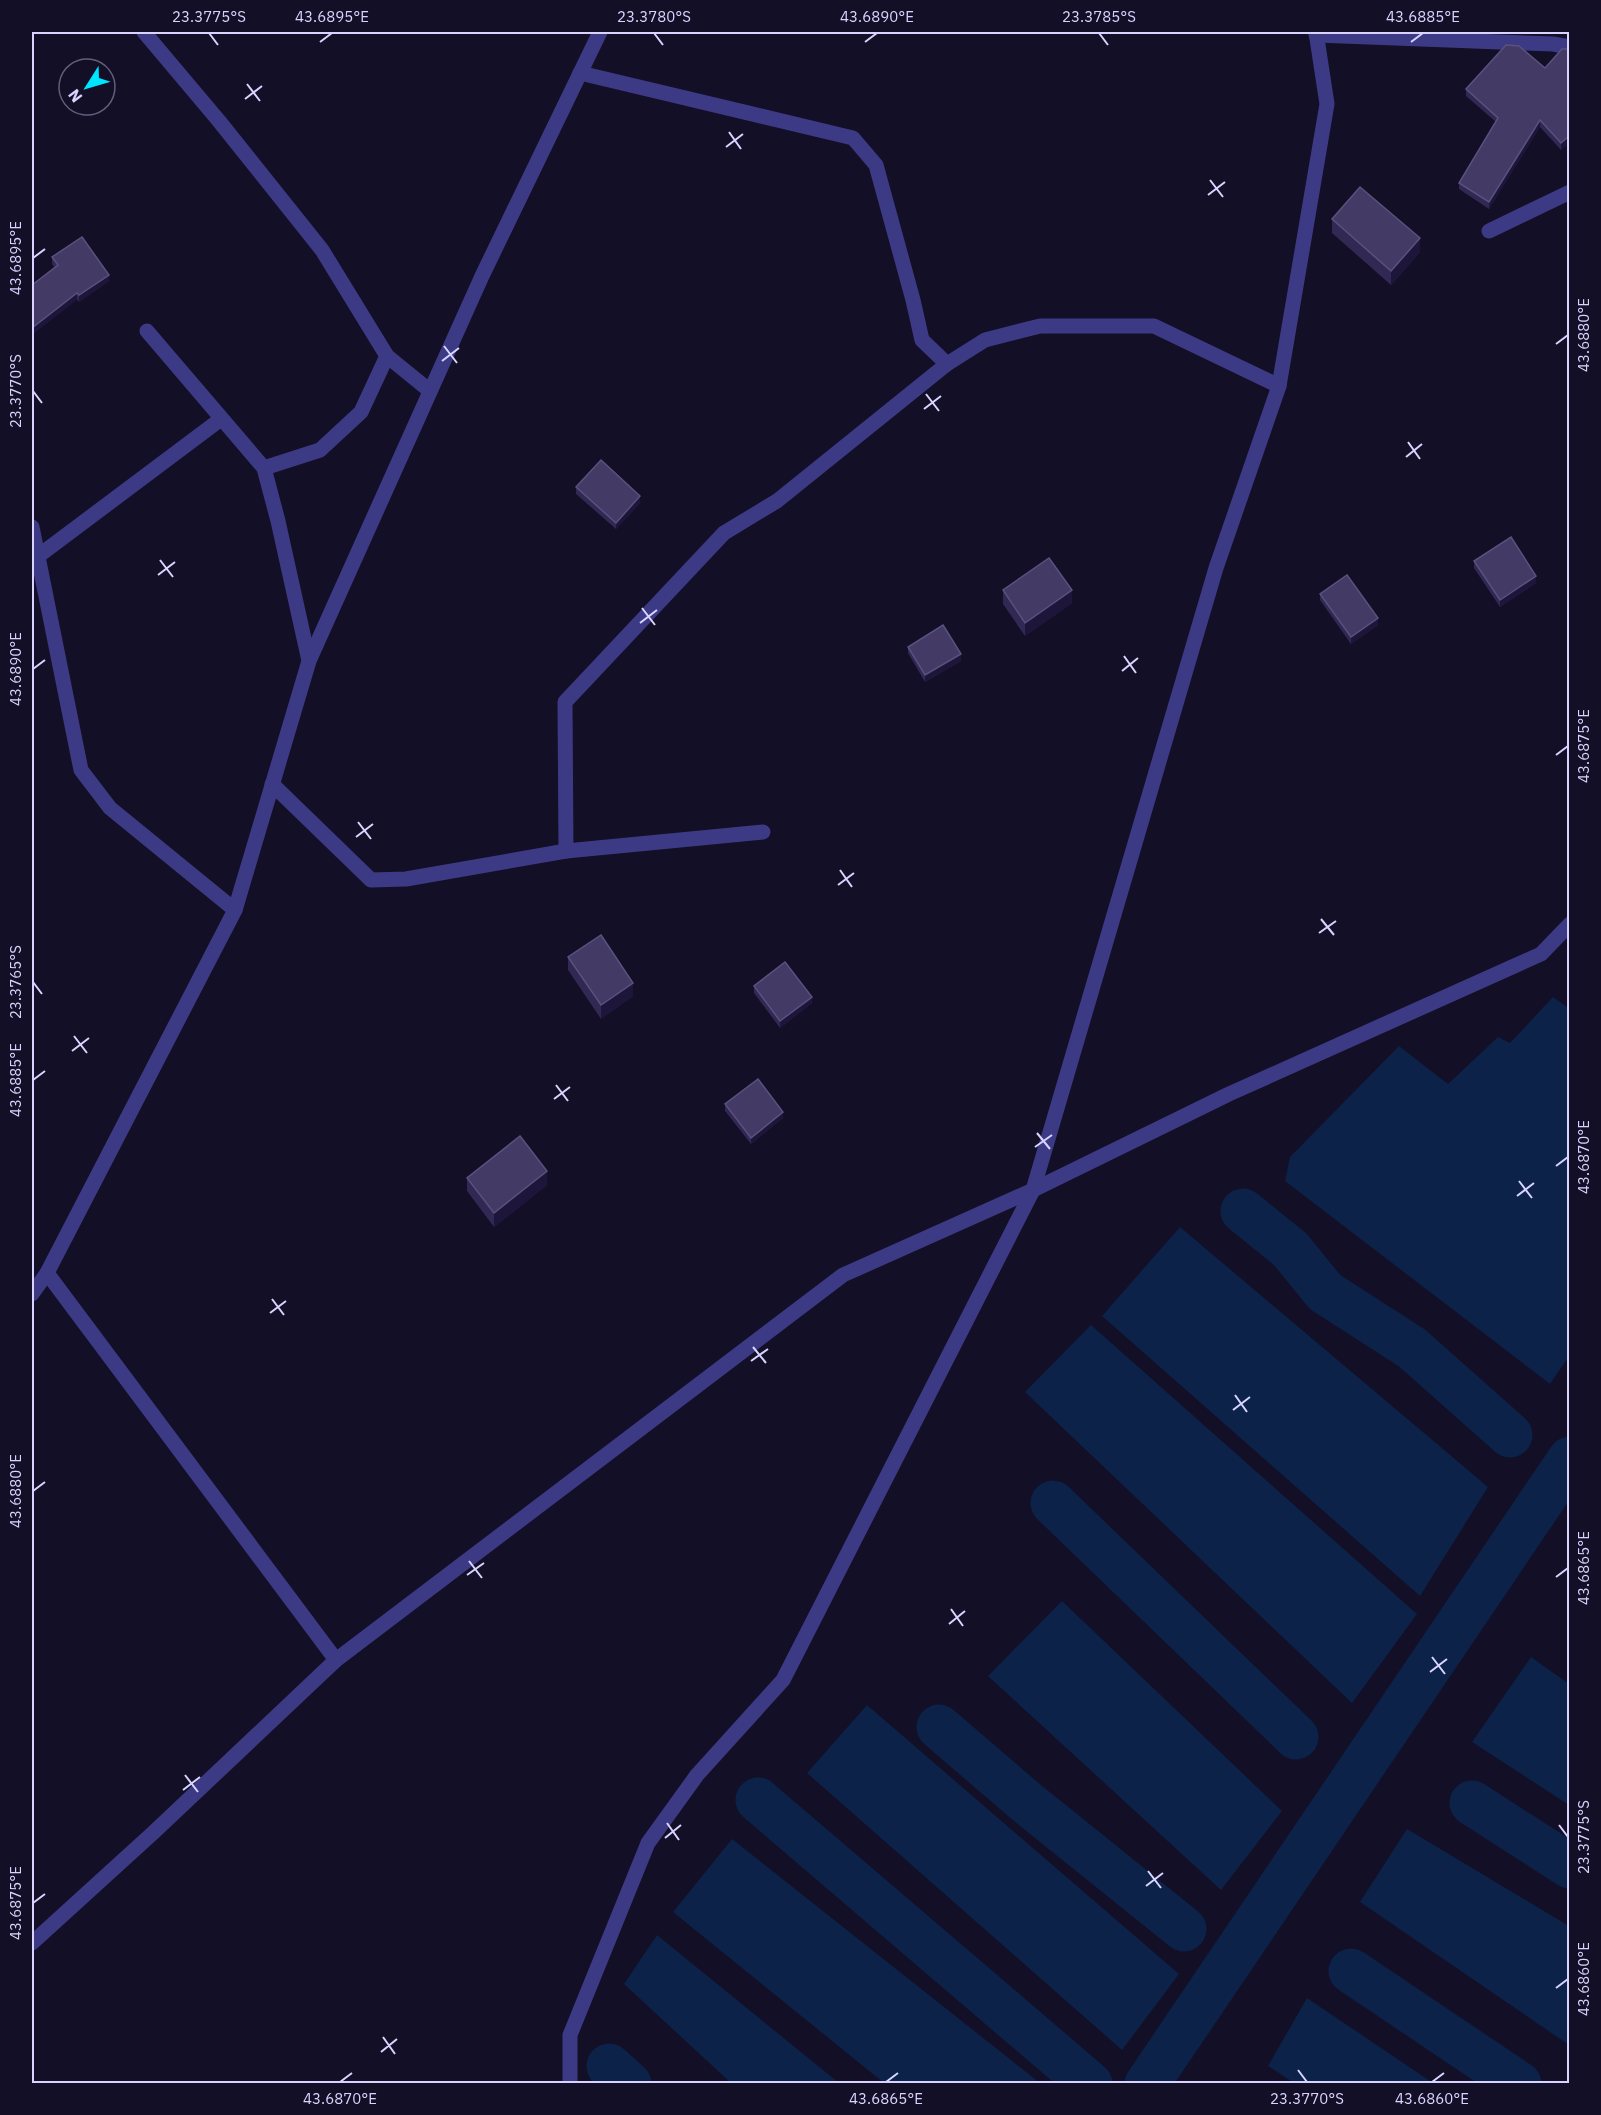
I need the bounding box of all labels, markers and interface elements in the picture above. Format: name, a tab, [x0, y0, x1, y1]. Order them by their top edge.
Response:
text: 23.3775°S	[172, 7, 246, 26]
text: 43.6895°E	[295, 7, 369, 26]
text: 23.3780°S	[617, 7, 691, 26]
text: 43.6890°E	[840, 7, 914, 26]
text: 23.3785°S	[1062, 7, 1136, 26]
text: 43.6885°E	[1386, 7, 1460, 26]
north arrow	[57, 57, 117, 117]
text: N	[64, 85, 86, 107]
text: 43.6895°E	[6, 221, 25, 295]
text: 43.6880°E	[1574, 298, 1593, 372]
text: 23.3770°S	[6, 354, 25, 428]
text: 43.6890°E	[6, 632, 25, 706]
text: 43.6875°E	[1574, 709, 1593, 783]
text: 23.3765°S	[6, 945, 25, 1019]
text: 43.6885°E	[6, 1043, 25, 1117]
text: 43.6870°E	[1574, 1120, 1593, 1194]
text: 43.6880°E	[6, 1454, 25, 1528]
text: 43.6865°E	[1574, 1531, 1593, 1605]
text: 23.3775°S	[1574, 1800, 1593, 1874]
text: 43.6875°E	[6, 1866, 25, 1940]
text: 43.6860°E	[1574, 1942, 1593, 2016]
text: 43.6870°E	[303, 2089, 377, 2108]
text: 43.6865°E	[849, 2089, 923, 2108]
text: 23.3770°S	[1270, 2089, 1344, 2108]
text: 43.6860°E	[1395, 2089, 1469, 2108]

